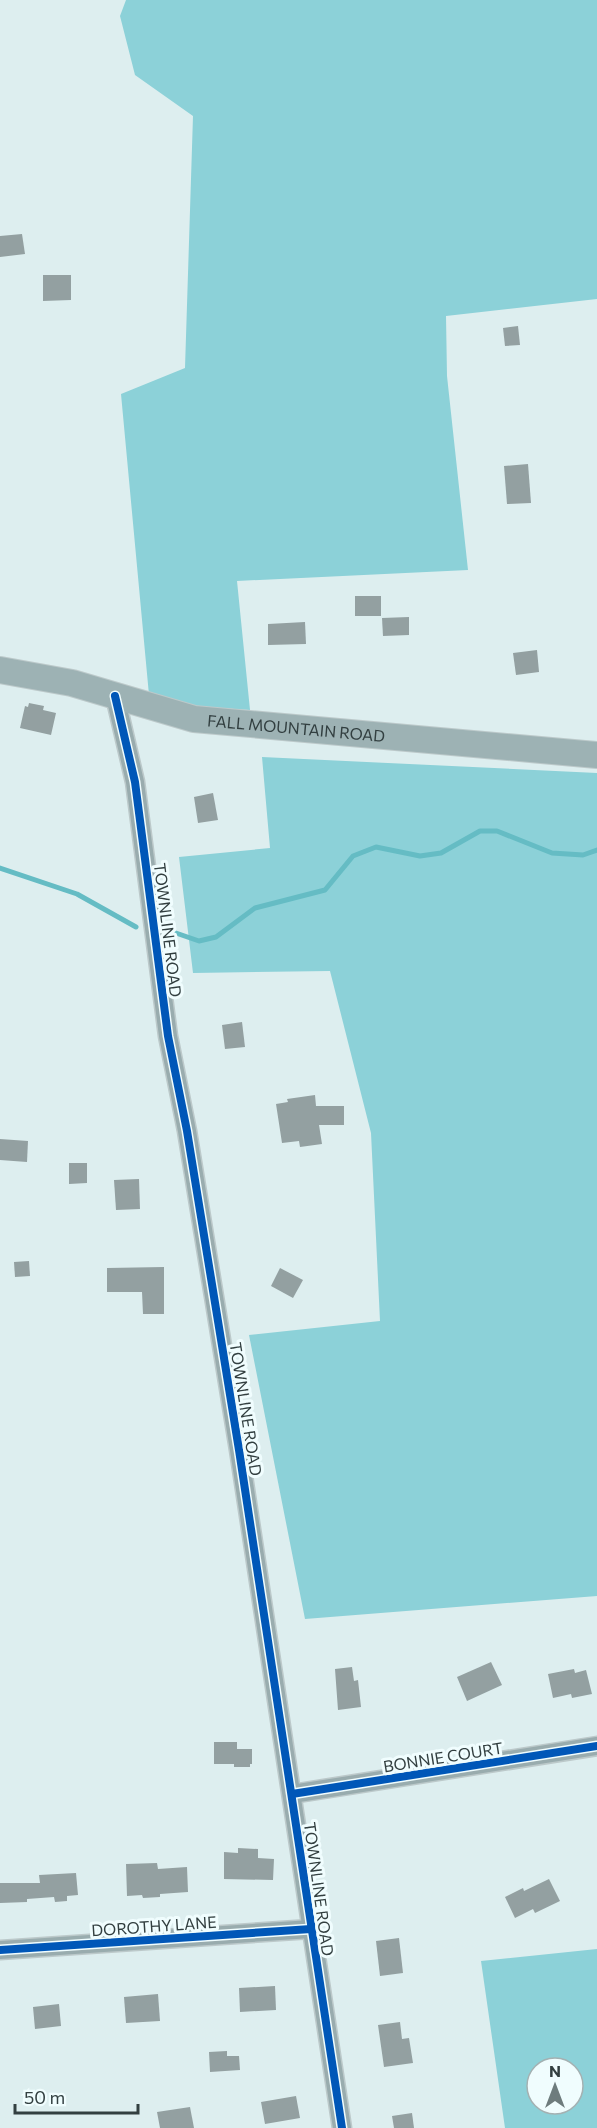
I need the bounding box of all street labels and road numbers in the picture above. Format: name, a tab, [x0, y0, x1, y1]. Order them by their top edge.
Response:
street label: FALL MOUNTAIN ROAD	[207, 710, 386, 745]
street label: TOWNLINE ROAD	[151, 862, 186, 998]
street label: TOWNLINE ROAD	[227, 1341, 266, 1477]
street label: BONNIE COURT	[382, 1738, 504, 1775]
street label: TOWNLINE ROAD	[301, 1821, 338, 1957]
street label: DOROTHY LANE	[91, 1912, 217, 1939]

